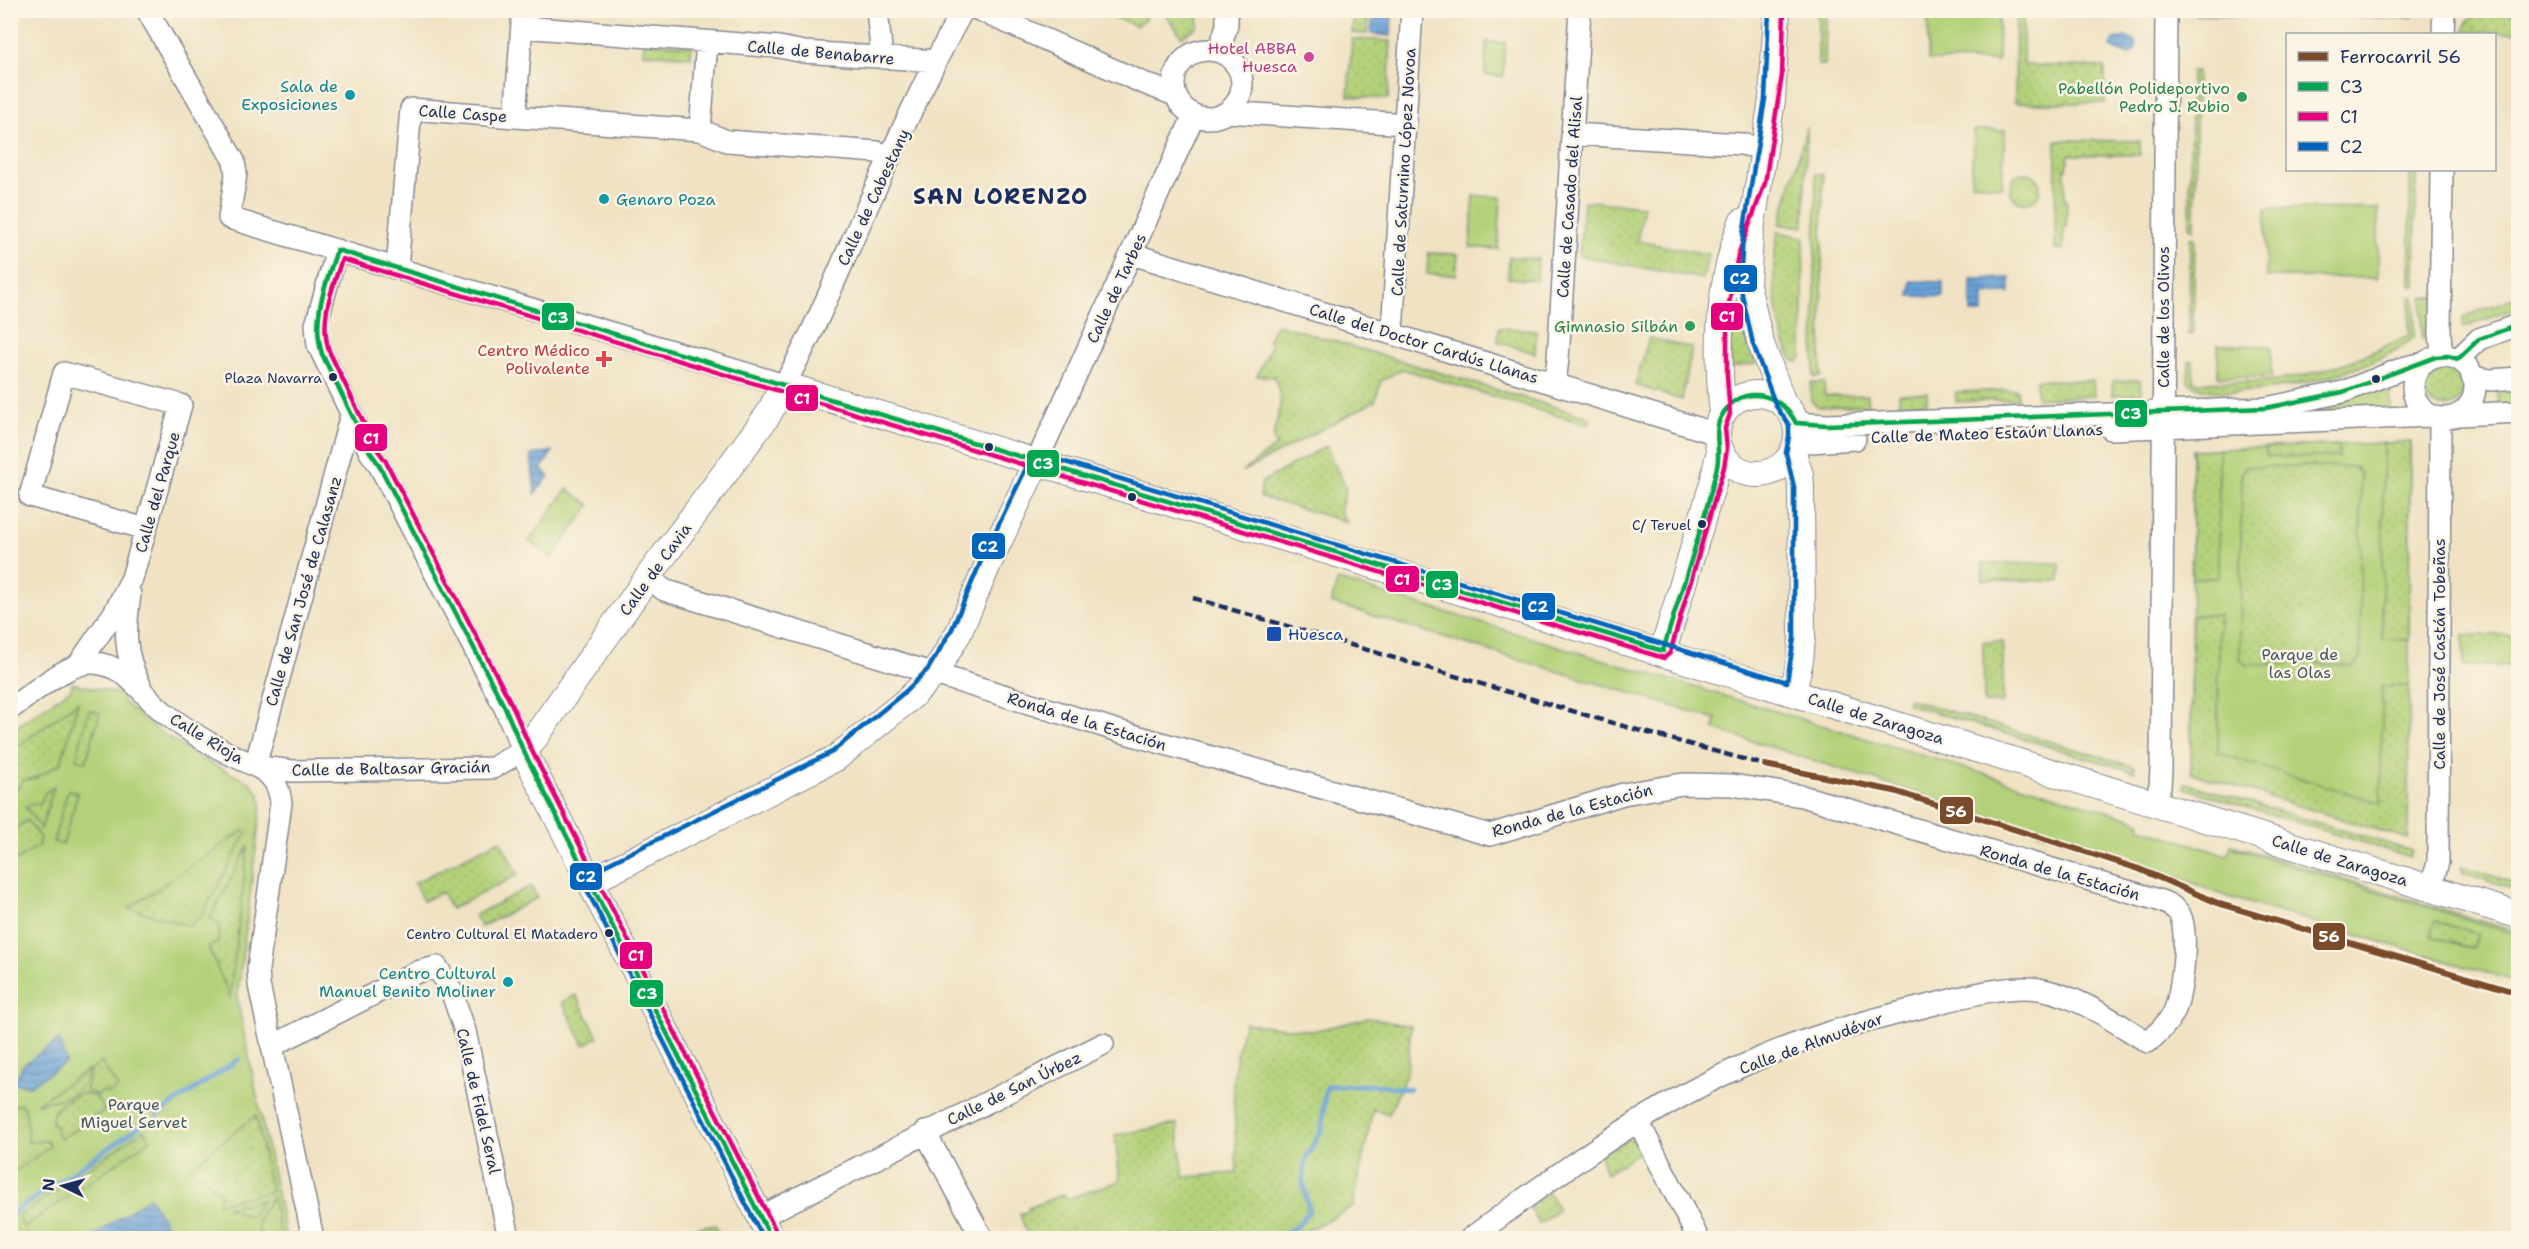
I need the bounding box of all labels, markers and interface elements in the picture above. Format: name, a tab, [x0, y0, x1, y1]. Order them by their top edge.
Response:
legend	[2286, 33, 2496, 171]
street label: Calle de Benabarre	[746, 36, 895, 69]
place label: Hotel ABBA Huesca	[1208, 38, 1297, 77]
text: Ferrocarril 56	[2340, 45, 2461, 69]
street label: Calle de Saturnino López Novoa	[1387, 47, 1420, 297]
marker: Hotel ABBA Huesca	[1302, 50, 1316, 64]
text: C3	[2340, 75, 2363, 99]
place label: Sala de Exposiciones	[241, 76, 338, 115]
place label: Pabellón Polideportivo Pedro J. Rubio	[2058, 78, 2230, 117]
marker: Sala de Exposiciones	[343, 88, 357, 102]
marker: Pabellón Polideportivo Pedro J. Rubio	[2235, 90, 2249, 104]
street label: Calle de Casado del Alisal	[1552, 95, 1587, 299]
street label: Calle Caspe	[418, 100, 508, 127]
text: C1	[2340, 105, 2358, 129]
street label: Calle de Cabestany	[833, 125, 914, 269]
text: C2	[2340, 135, 2363, 159]
district label: SAN LORENZO	[913, 182, 1089, 211]
place label: Genaro Poza	[616, 189, 716, 210]
marker: Genaro Poza	[597, 192, 611, 206]
street label: Calle de Tarbes	[1082, 230, 1151, 347]
street label: Calle de los Olivos	[2153, 246, 2174, 388]
line badge: C2	[1723, 264, 1758, 293]
text: C2	[1730, 268, 1750, 289]
street label: Calle del Doctor Cardús Llanas	[1307, 299, 1541, 388]
line badge: C3	[541, 302, 575, 331]
line badge: C1	[1710, 302, 1744, 331]
text: C1	[1719, 306, 1735, 327]
text: C3	[548, 307, 568, 328]
place label: Gimnasio Silbán	[1554, 316, 1678, 337]
marker: Gimnasio Silbán	[1683, 319, 1697, 333]
place label: Centro Médico Polivalente	[477, 340, 590, 379]
marker: Centro Médico Polivalente	[595, 350, 613, 368]
place label: Plaza Navarra	[225, 369, 322, 387]
marker: Plaza Navarra	[327, 371, 339, 383]
unlabelled marker	[2370, 373, 2382, 385]
line badge: C1	[785, 384, 819, 412]
text: C1	[794, 388, 810, 409]
line badge: C3	[2114, 399, 2148, 428]
text: C3	[2121, 403, 2141, 424]
street label: Calle de Mateo Estaún Llanas	[1871, 419, 2104, 448]
line badge: C1	[354, 423, 388, 452]
text: C1	[363, 428, 379, 449]
street label: Calle del Parque	[130, 429, 185, 555]
unlabelled marker	[983, 441, 995, 453]
line badge: C3	[1026, 449, 1060, 478]
text: C3	[1033, 453, 1053, 474]
street label: Calle de San José de Calasanz	[261, 474, 346, 709]
unlabelled marker	[1126, 491, 1138, 503]
place label: C/ Teruel	[1632, 516, 1692, 534]
marker: C/ Teruel	[1696, 518, 1708, 530]
street label: Calle de Cavia	[615, 519, 696, 620]
line badge: C2	[971, 532, 1006, 560]
text: C2	[978, 536, 998, 557]
street label: Calle de José Castán Tobeñas	[2429, 538, 2450, 770]
line badge: C1	[1385, 565, 1420, 593]
text: C1	[1394, 569, 1410, 590]
line badge: C3	[1425, 570, 1459, 599]
text: C3	[1432, 574, 1452, 595]
line badge: C2	[1521, 592, 1556, 621]
text: C2	[1528, 596, 1548, 617]
place label: Huesca	[1288, 624, 1343, 645]
marker: Huesca	[1265, 625, 1283, 643]
park label: Parque de las Olas	[2262, 644, 2338, 683]
street label: Ronda de la Estación	[1005, 687, 1169, 756]
street label: Calle de Zaragoza	[1805, 688, 1947, 749]
street label: Calle Rioja	[166, 708, 248, 769]
street label: Calle de Baltasar Gracián	[291, 756, 491, 781]
street label: Ronda de la Estación	[1490, 779, 1655, 842]
line badge: 56	[1939, 796, 1974, 825]
text: 56	[1945, 801, 1967, 822]
street label: Calle de Zaragoza	[2269, 830, 2411, 891]
street label: Ronda de la Estación	[1978, 840, 2142, 905]
line badge: C2	[569, 862, 603, 891]
text: C2	[576, 866, 596, 887]
line badge: 56	[2312, 922, 2346, 951]
place label: Centro Cultural El Matadero	[406, 925, 598, 943]
text: 56	[2318, 926, 2340, 947]
marker: Centro Cultural El Matadero	[603, 927, 615, 939]
line badge: C1	[619, 941, 653, 970]
text: C1	[628, 945, 644, 966]
place label: Centro Cultural Manuel Benito Moliner	[319, 963, 496, 1002]
marker: Centro Cultural Manuel Benito Moliner	[501, 975, 515, 989]
line badge: C3	[629, 979, 664, 1008]
text: C3	[637, 983, 657, 1004]
street label: Calle de Almudévar	[1736, 1008, 1886, 1079]
street label: Calle de Fidel Seral	[452, 1026, 506, 1176]
street label: Calle de San Úrbez	[943, 1047, 1085, 1130]
park label: Parque Miguel Servet	[81, 1094, 187, 1133]
north arrow	[33, 1156, 93, 1216]
text: N	[38, 1178, 60, 1192]

